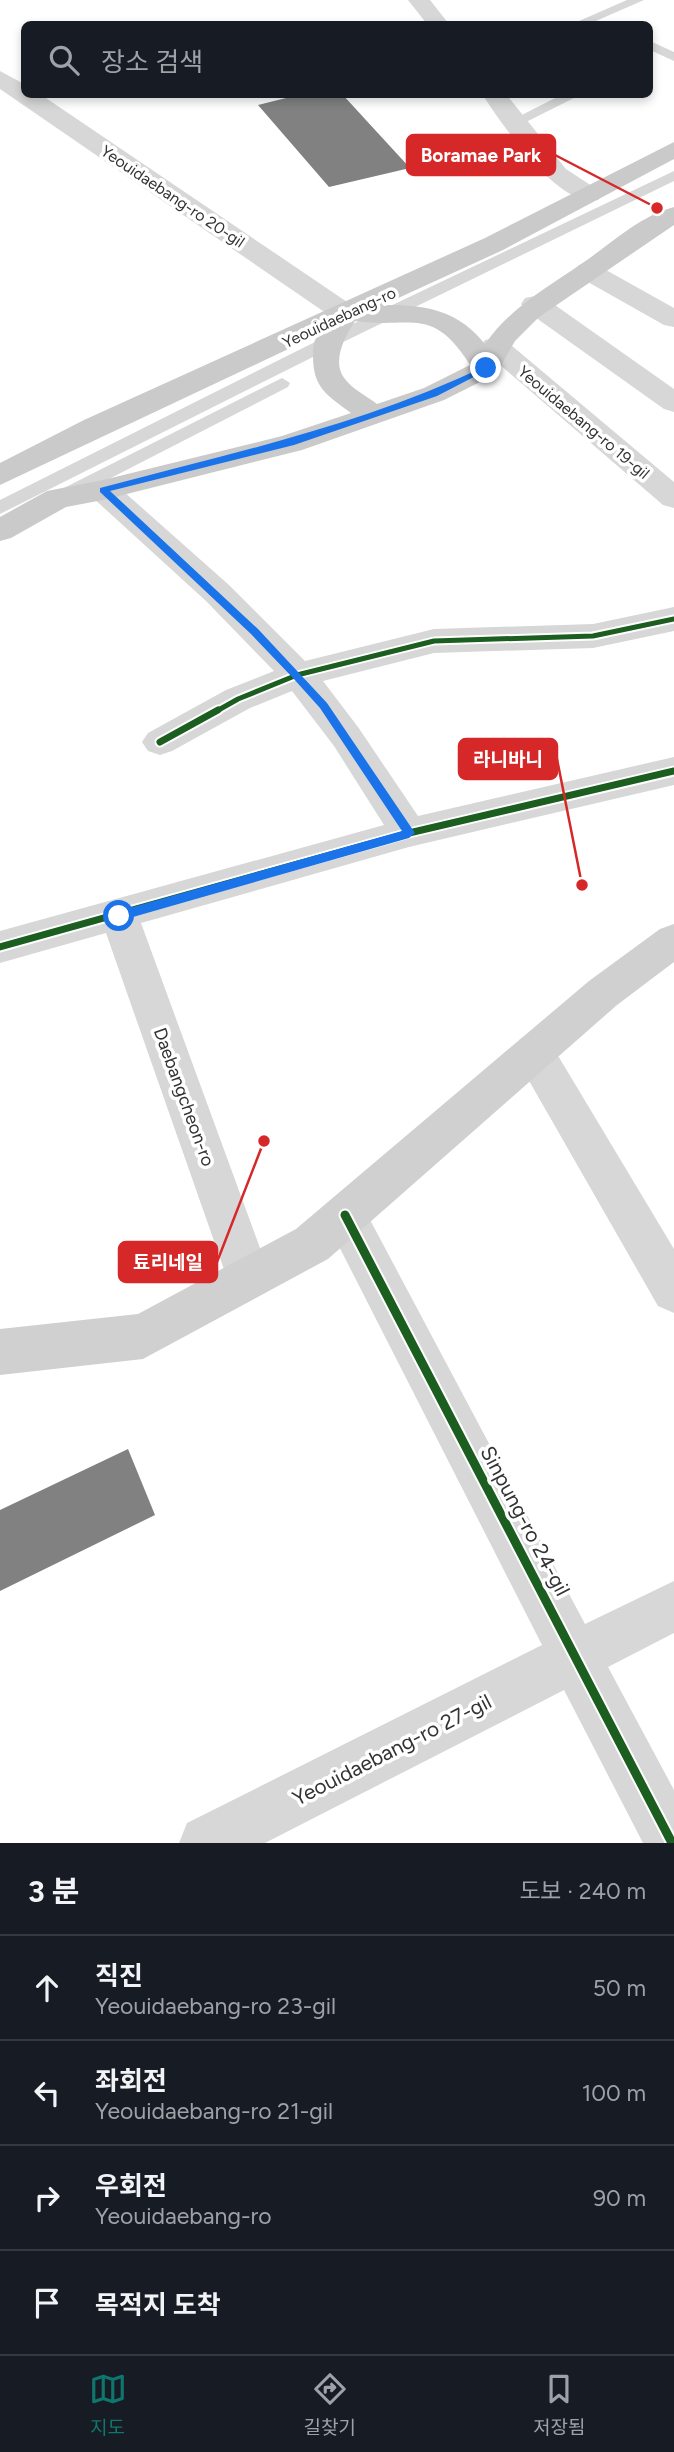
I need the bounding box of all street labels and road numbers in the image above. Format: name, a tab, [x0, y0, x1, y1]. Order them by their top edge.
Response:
street label: Yeouidaebang-ro 20-gil	[97, 141, 248, 252]
street label: Yeouidaebang-ro	[280, 283, 399, 352]
street label: Yeouidaebang-ro 19-gil	[514, 362, 653, 483]
street label: Daebangcheon-ro	[149, 1025, 219, 1169]
street label: Sinpung-ro 24-gil	[475, 1442, 576, 1600]
street label: Yeouidaebang-ro 27-gil	[288, 1688, 495, 1811]

